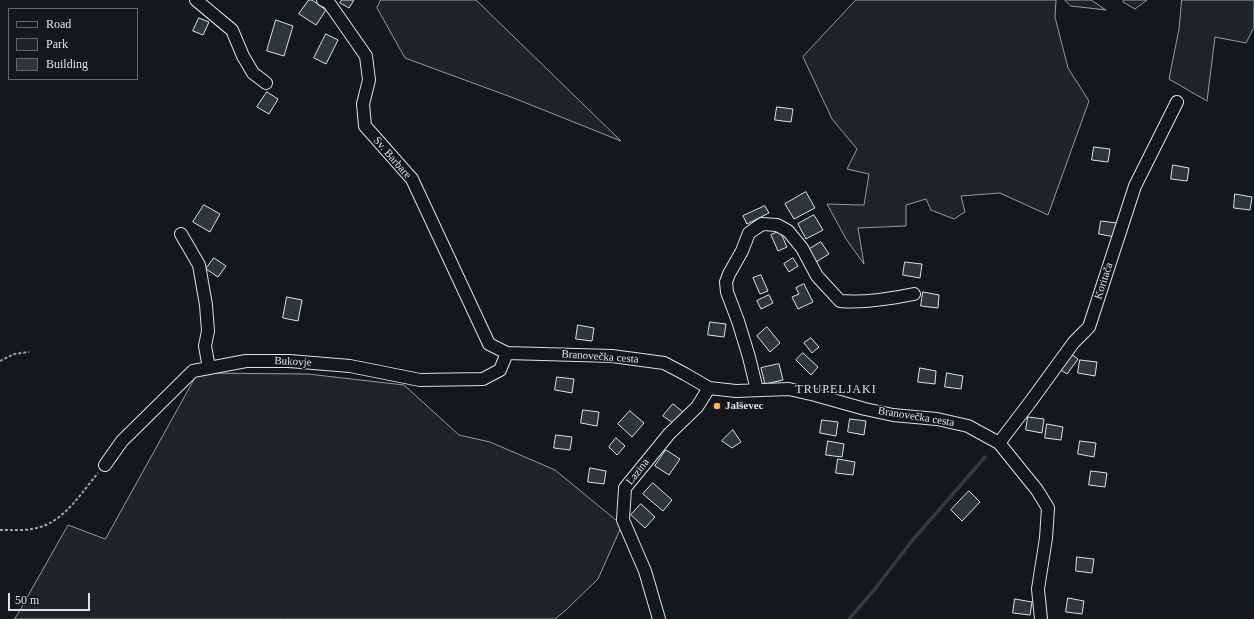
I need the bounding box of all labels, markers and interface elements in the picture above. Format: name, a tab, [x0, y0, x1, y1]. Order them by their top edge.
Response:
legend	[8, 8, 138, 80]
text: Road	[46, 17, 71, 31]
text: Park	[46, 37, 68, 51]
text: Building	[46, 57, 88, 71]
street label: Sv. Barbare	[370, 134, 414, 182]
street label: Koritača	[1092, 261, 1116, 301]
street label: Branovečka cesta	[561, 348, 639, 366]
street label: Bukovje	[274, 354, 312, 370]
district label: TRUPELJAKI	[795, 383, 877, 397]
place label: Jalševec	[725, 399, 763, 413]
marker: Jalševec	[712, 401, 722, 411]
street label: Branovečka cesta	[877, 404, 955, 430]
street label: Lazina	[624, 456, 652, 488]
scale bar	[10, 585, 92, 611]
text: 50 m	[15, 593, 39, 607]

